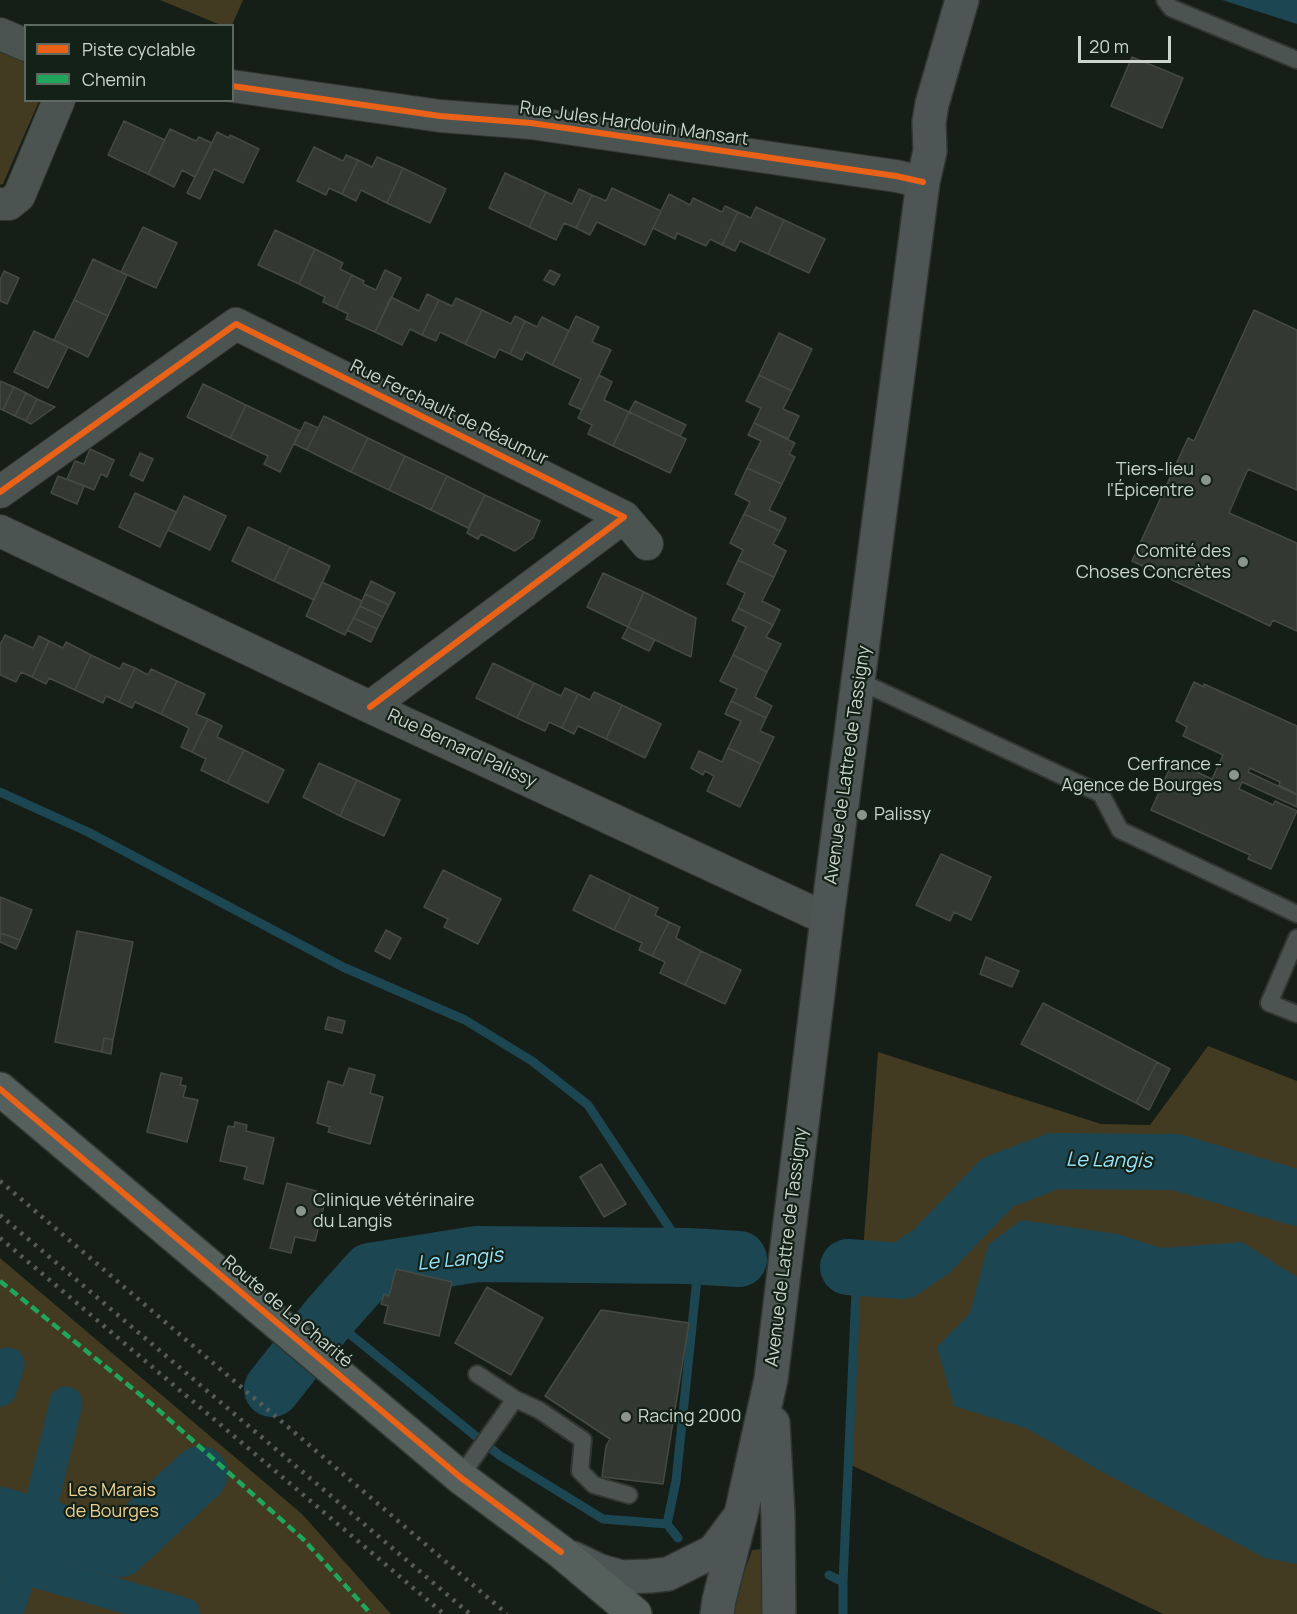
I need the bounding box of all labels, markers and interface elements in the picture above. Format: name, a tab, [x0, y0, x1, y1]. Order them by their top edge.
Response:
legend	[24, 24, 234, 102]
scale bar	[1081, 24, 1174, 62]
text: 20 m	[1089, 34, 1129, 58]
text: Piste cyclable	[82, 37, 196, 61]
text: Chemin	[82, 67, 146, 91]
street label: Rue Jules Hardouin Mansart	[518, 97, 750, 151]
street label: Rue Ferchault de Réaumur	[346, 356, 552, 470]
place label: Tiers-lieu l'Épicentre	[1107, 459, 1194, 502]
marker: Tiers-lieu l'Épicentre	[1199, 473, 1213, 487]
place label: Comité des Choses Concrètes	[1076, 541, 1231, 584]
marker: Comité des Choses Concrètes	[1236, 555, 1250, 569]
street label: Avenue de Lattre de Tassigny	[821, 644, 875, 886]
street label: Rue Bernard Palissy	[384, 705, 540, 793]
place label: Cerfrance - Agence de Bourges	[1061, 754, 1222, 796]
marker: Cerfrance - Agence de Bourges	[1227, 768, 1241, 782]
place label: Palissy	[874, 804, 931, 826]
marker: Palissy	[855, 808, 869, 822]
street label: Avenue de Lattre de Tassigny	[762, 1126, 812, 1368]
water label: Le Langis	[1066, 1148, 1152, 1174]
place label: Clinique vétérinaire du Langis	[313, 1190, 474, 1232]
marker: Clinique vétérinaire du Langis	[294, 1204, 308, 1218]
water label: Le Langis	[416, 1244, 504, 1276]
street label: Route de La Charité	[218, 1251, 356, 1373]
place label: Racing 2000	[638, 1406, 741, 1428]
marker: Racing 2000	[619, 1410, 633, 1424]
park label: Les Marais de Bourges	[65, 1480, 159, 1522]

